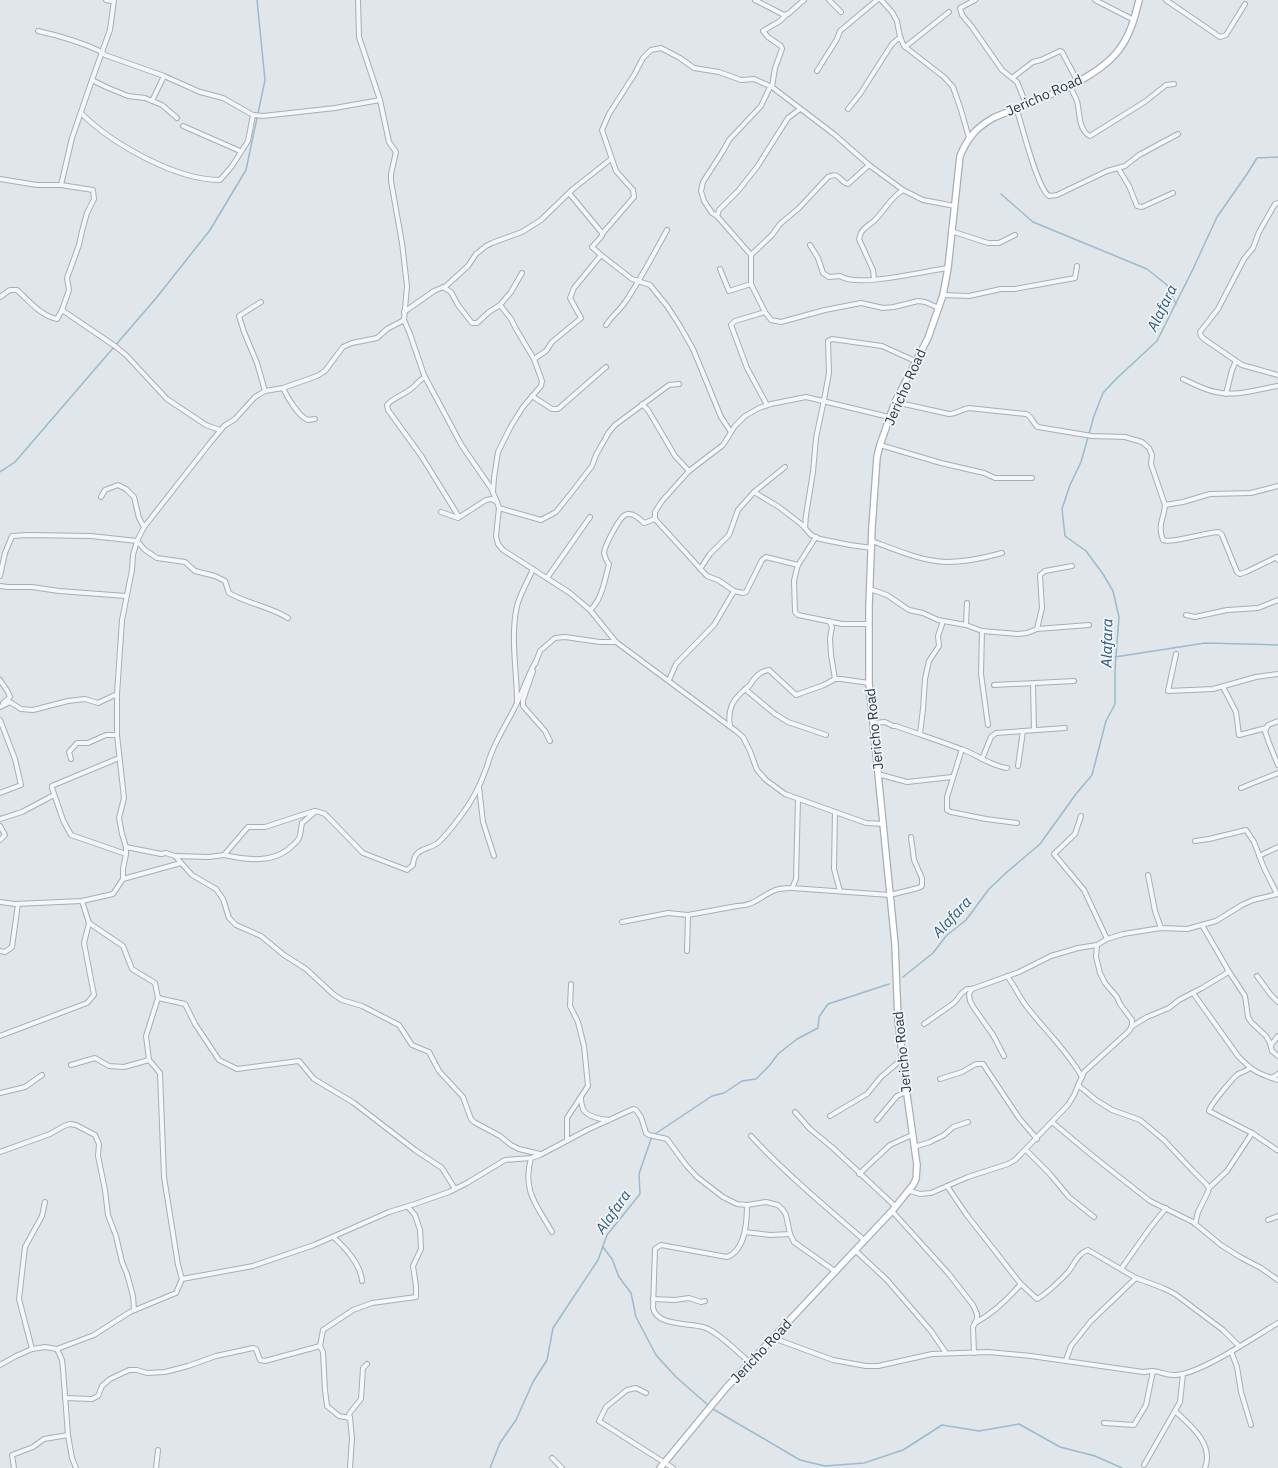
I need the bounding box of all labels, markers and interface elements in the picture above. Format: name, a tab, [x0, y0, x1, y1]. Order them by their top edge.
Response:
street label: Jericho Road	[1003, 70, 1085, 120]
water label: Alafara	[1142, 281, 1181, 335]
street label: Jericho Road	[880, 346, 930, 428]
water label: Alafara	[1097, 618, 1116, 669]
street label: Jericho Road	[861, 687, 887, 771]
water label: Alafara	[927, 892, 976, 942]
street label: Jericho Road	[889, 1010, 915, 1094]
water label: Alafara	[590, 1186, 635, 1238]
street label: Jericho Road	[727, 1315, 795, 1387]

